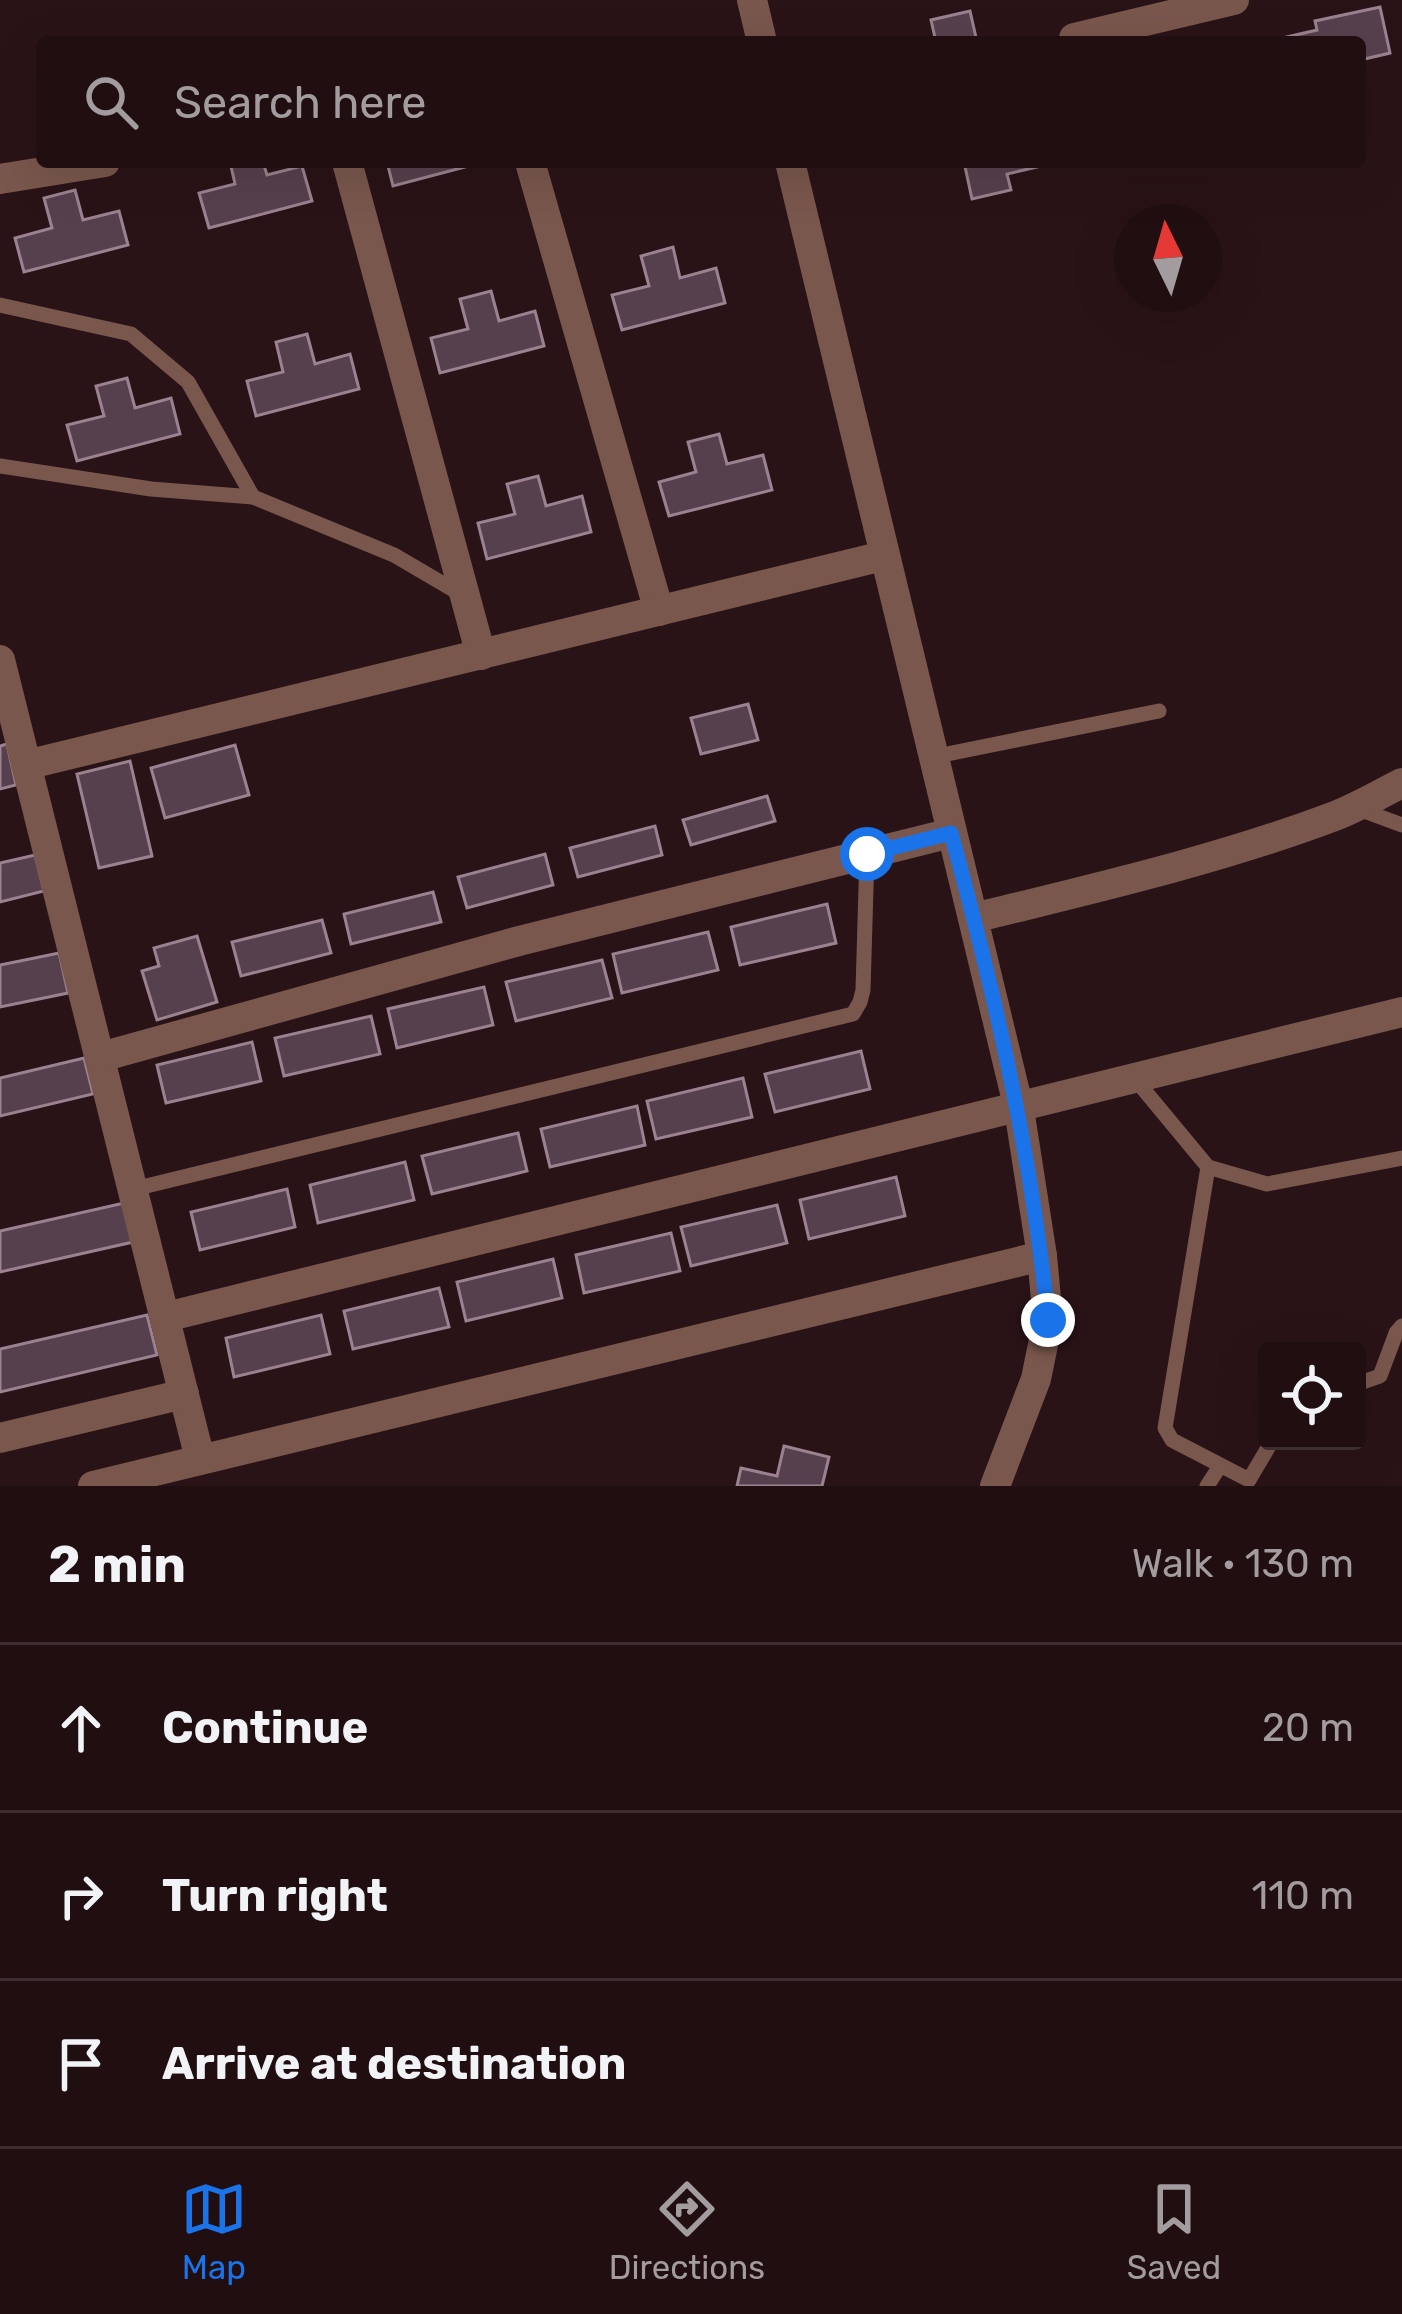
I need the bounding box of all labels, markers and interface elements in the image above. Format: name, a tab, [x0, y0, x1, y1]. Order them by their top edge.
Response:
search box	[36, 36, 1366, 168]
icon: search	[78, 69, 144, 135]
text: Search here	[174, 76, 426, 129]
north arrow	[1114, 204, 1222, 312]
route start	[840, 827, 894, 881]
route end	[1021, 1293, 1075, 1347]
map controls	[1258, 1342, 1366, 1450]
button: locate	[1258, 1342, 1366, 1450]
text: 2 min	[48, 1534, 186, 1595]
text: Walk · 130 m	[1132, 1541, 1354, 1587]
icon: ahead	[48, 1695, 114, 1761]
text: Continue	[162, 1701, 368, 1754]
text: 20 m	[1262, 1705, 1354, 1751]
icon: right	[48, 1863, 114, 1929]
text: Turn right	[162, 1869, 388, 1922]
text: 110 m	[1252, 1873, 1354, 1919]
icon: arrive	[48, 2031, 114, 2097]
text: Arrive at destination	[162, 2037, 627, 2090]
tab: Map	[181, 2176, 247, 2287]
tab: Directions	[609, 2176, 765, 2287]
tab: Saved	[1127, 2176, 1221, 2287]

